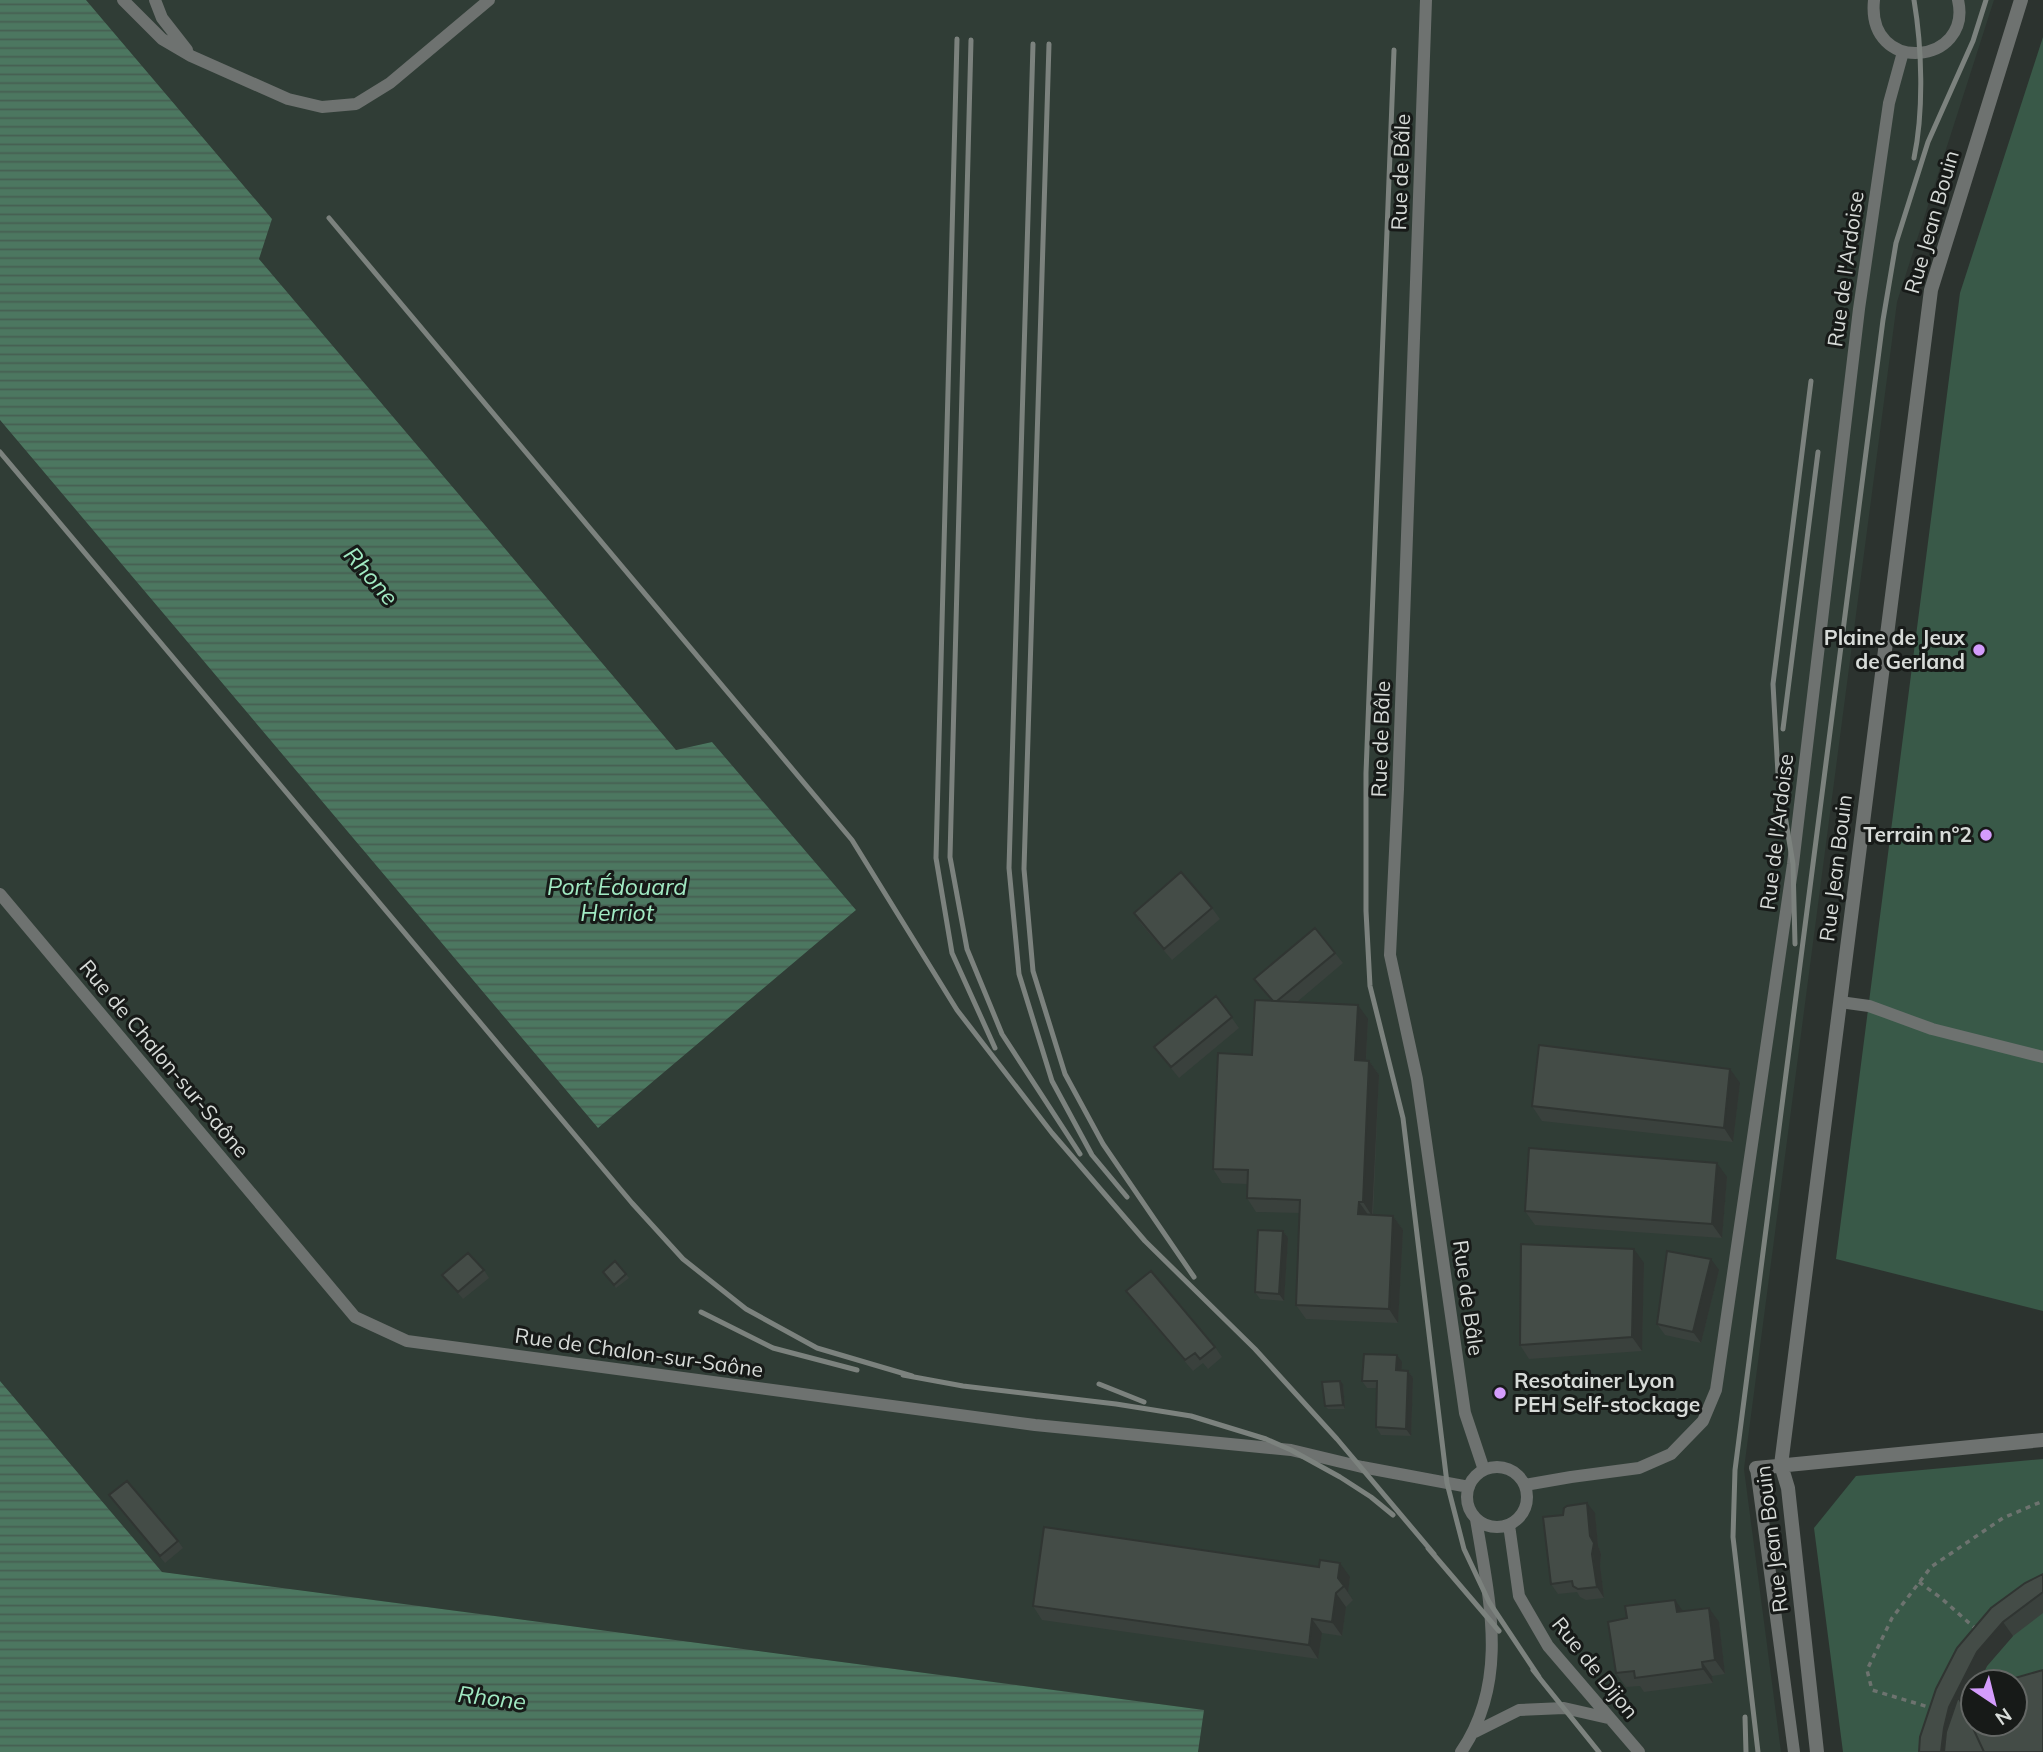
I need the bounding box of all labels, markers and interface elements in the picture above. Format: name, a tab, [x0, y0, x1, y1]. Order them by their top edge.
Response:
street label: Rue de Bâle	[1385, 113, 1415, 231]
street label: Rue Jean Bouin	[1898, 147, 1964, 296]
street label: Rue de l'Ardoise	[1821, 189, 1869, 348]
water label: Rhone	[338, 540, 405, 611]
place label: Plaine de Jeux de Gerland	[1824, 624, 1965, 674]
marker: Plaine de Jeux de Gerland	[1971, 642, 1987, 658]
street label: Rue de Bâle	[1365, 680, 1395, 798]
street label: Rue de l'Ardoise	[1754, 752, 1798, 911]
street label: Rue Jean Bouin	[1813, 793, 1857, 943]
place label: Terrain n°2	[1863, 821, 1972, 847]
marker: Terrain n°2	[1978, 827, 1994, 843]
water label: Port Édouard Herriot	[547, 872, 687, 927]
street label: Rue de Chalon-sur-Saône	[74, 954, 255, 1163]
street label: Rue de Bâle	[1448, 1238, 1490, 1357]
street label: Rue de Chalon-sur-Saône	[513, 1322, 765, 1382]
place label: Resotainer Lyon PEH Self-stockage	[1514, 1367, 1700, 1417]
marker: Resotainer Lyon PEH Self-stockage	[1492, 1385, 1508, 1401]
street label: Rue Jean Bouin	[1749, 1464, 1793, 1614]
street label: Rue de Dijon	[1547, 1611, 1645, 1723]
north arrow	[1959, 1668, 2029, 1738]
water label: Rhone	[456, 1679, 528, 1716]
text: N	[1991, 1703, 2017, 1731]

